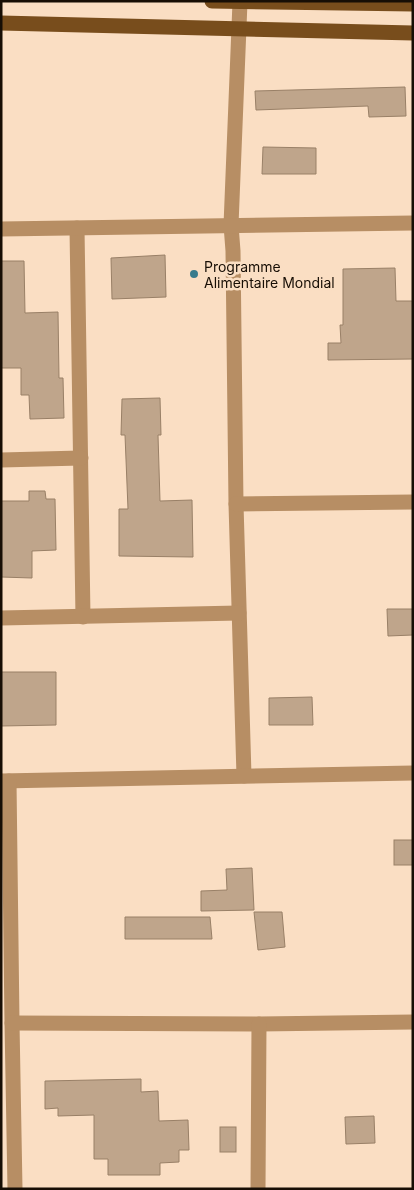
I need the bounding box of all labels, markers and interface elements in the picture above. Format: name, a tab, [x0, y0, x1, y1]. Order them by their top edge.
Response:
place label: Programme Alimentaire Mondial	[204, 258, 335, 291]
marker: Programme Alimentaire Mondial	[188, 268, 200, 280]

